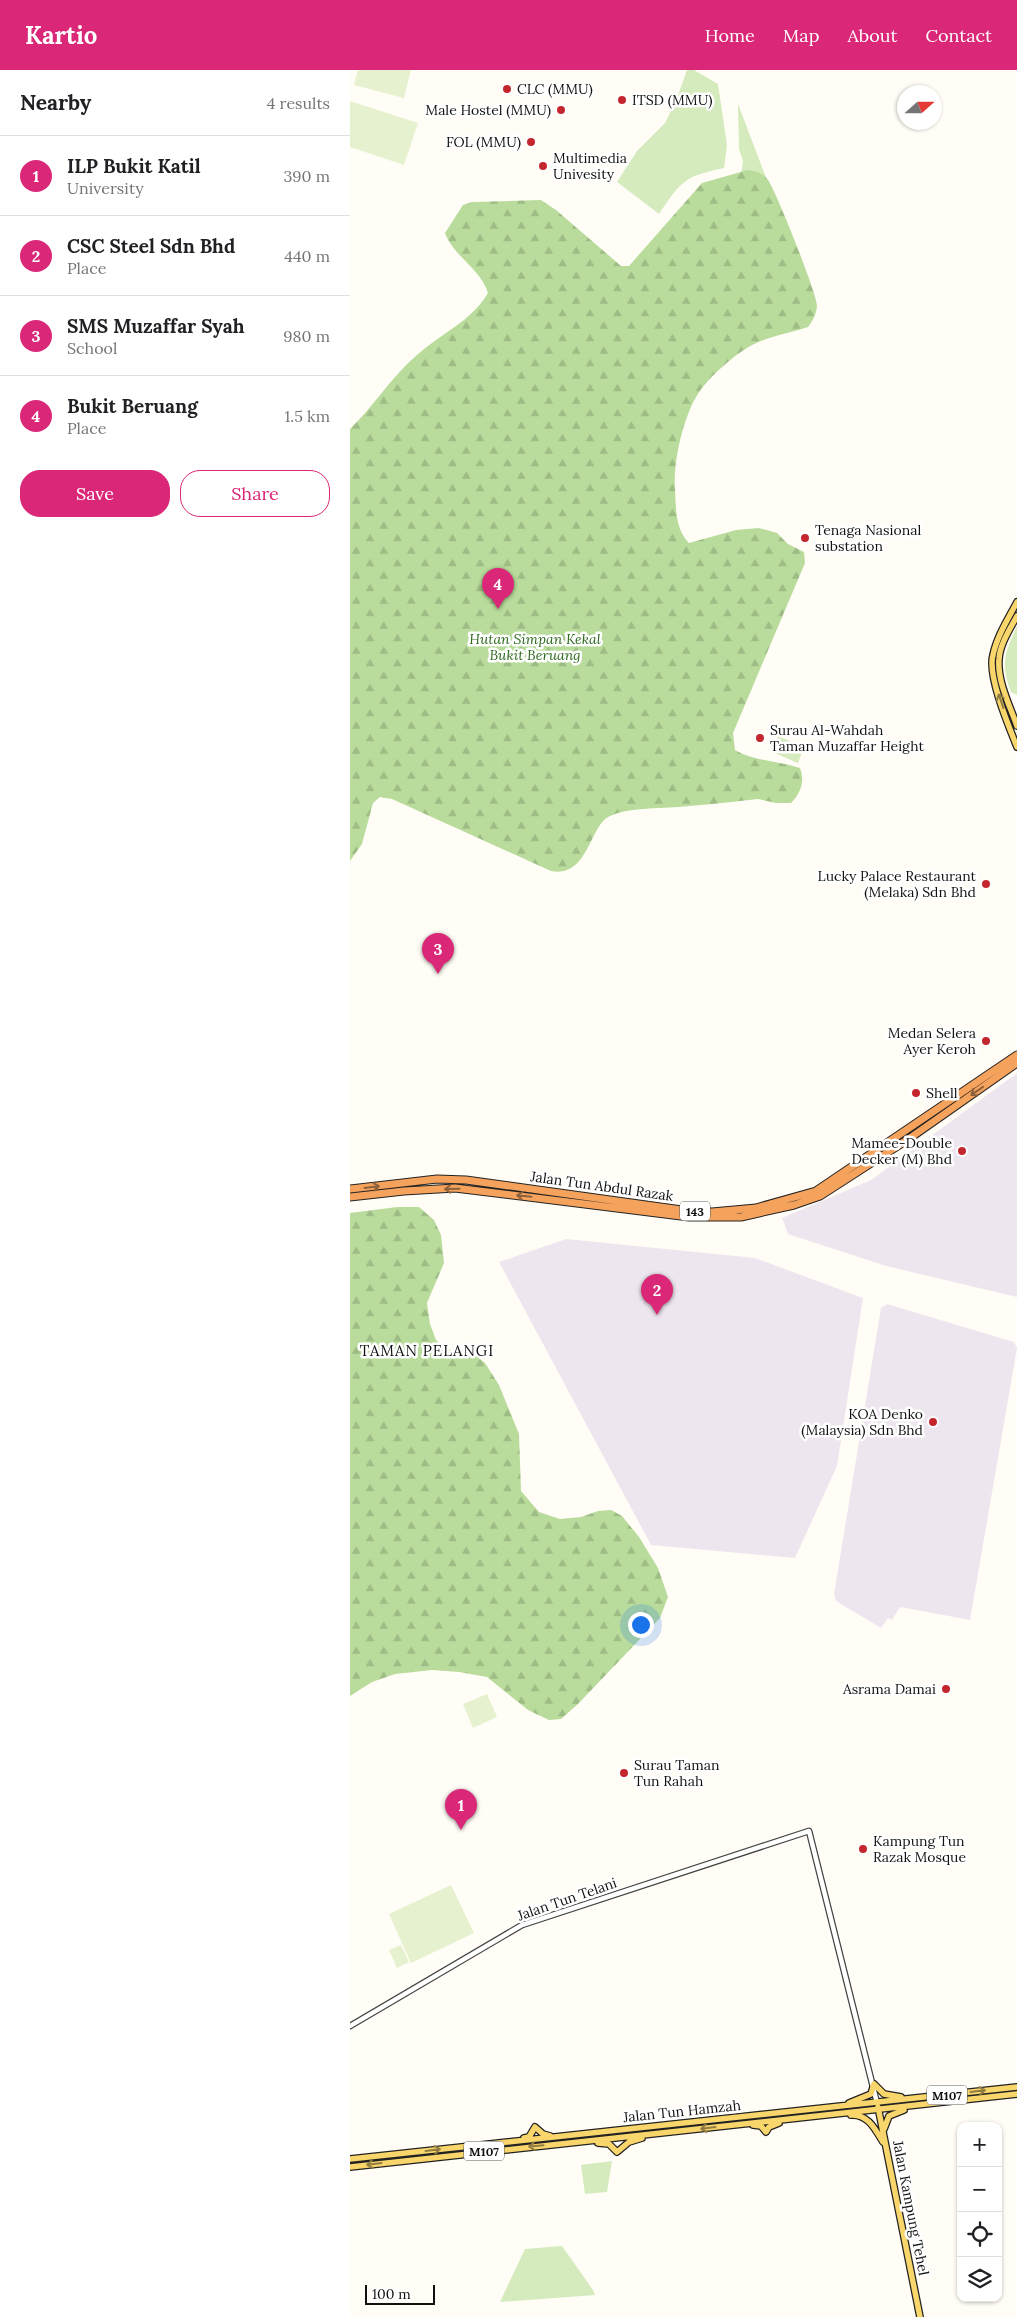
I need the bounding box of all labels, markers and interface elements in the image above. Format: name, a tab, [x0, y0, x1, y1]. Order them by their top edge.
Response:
text: Kartio	[25, 20, 97, 51]
text: Home	[705, 24, 755, 47]
text: Map	[783, 24, 819, 47]
text: About	[847, 24, 897, 47]
text: Contact	[925, 24, 992, 47]
place label: CLC (MMU)	[517, 80, 593, 98]
marker: CLC (MMU)	[501, 83, 513, 95]
north arrow	[897, 85, 942, 130]
text: Nearby	[20, 89, 91, 116]
place label: ITSD (MMU)	[632, 91, 712, 109]
text: 4 results	[267, 93, 330, 113]
marker: ITSD (MMU)	[616, 94, 628, 106]
place label: Male Hostel (MMU)	[425, 101, 551, 119]
marker: Male Hostel (MMU)	[555, 104, 567, 116]
place label: FOL (MMU)	[446, 133, 521, 151]
marker: FOL (MMU)	[525, 136, 537, 148]
place label: Multimedia Univesity	[553, 149, 627, 183]
text: ILP Bukit Katil	[67, 154, 201, 178]
marker: Multimedia Univesity	[537, 160, 549, 172]
text: 1	[33, 166, 39, 186]
text: 390 m	[283, 166, 330, 186]
text: University	[67, 178, 144, 198]
text: CSC Steel Sdn Bhd	[67, 234, 235, 258]
text: 2	[32, 246, 40, 266]
text: 440 m	[284, 246, 330, 266]
text: Place	[67, 258, 106, 278]
text: SMS Muzaffar Syah	[67, 314, 245, 338]
text: 3	[32, 326, 40, 346]
text: 980 m	[283, 326, 330, 346]
text: School	[67, 338, 117, 358]
text: Bukit Beruang	[67, 394, 198, 418]
text: 4	[32, 406, 40, 426]
text: 1.5 km	[284, 406, 330, 426]
text: Place	[67, 418, 106, 438]
button: Save	[20, 470, 170, 517]
button: Share	[180, 470, 330, 517]
place label: Tenaga Nasional substation	[815, 521, 921, 555]
marker: Tenaga Nasional substation	[799, 532, 811, 544]
pin: 4	[482, 568, 514, 609]
park label: Hutan Simpan Kekal Bukit Beruang	[469, 630, 601, 664]
one-way arrow	[996, 694, 1005, 710]
place label: Surau Al-Wahdah Taman Muzaffar Height	[770, 721, 924, 755]
marker: Surau Al-Wahdah Taman Muzaffar Height	[754, 732, 766, 744]
place label: Lucky Palace Restaurant (Melaka) Sdn Bhd	[818, 867, 977, 901]
marker: Lucky Palace Restaurant (Melaka) Sdn Bhd	[980, 878, 992, 890]
pin: 3	[422, 933, 454, 974]
place label: Medan Selera Ayer Keroh	[888, 1024, 976, 1058]
marker: Medan Selera Ayer Keroh	[980, 1035, 992, 1047]
place label: Shell	[926, 1084, 958, 1102]
one-way arrow	[970, 1086, 984, 1096]
marker: Shell	[910, 1087, 922, 1099]
place label: Mamee-Double Decker (M) Bhd	[851, 1134, 952, 1168]
marker: Mamee-Double Decker (M) Bhd	[956, 1145, 968, 1157]
street label: Jalan Tun Abdul Razak	[529, 1167, 675, 1205]
one-way arrow	[363, 1182, 379, 1192]
one-way arrow	[444, 1184, 460, 1194]
one-way arrow	[516, 1191, 532, 1201]
road number: 143	[680, 1202, 710, 1220]
pin: 2	[641, 1274, 673, 1315]
district label: TAMAN PELANGI	[360, 1341, 494, 1360]
place label: KOA Denko (Malaysia) Sdn Bhd	[801, 1405, 923, 1439]
marker: KOA Denko (Malaysia) Sdn Bhd	[927, 1416, 939, 1428]
your location	[628, 1612, 654, 1638]
place label: Asrama Damai	[842, 1680, 936, 1698]
marker: Asrama Damai	[940, 1683, 952, 1695]
place label: Surau Taman Tun Rahah	[634, 1756, 720, 1790]
marker: Surau Taman Tun Rahah	[618, 1767, 630, 1779]
pin: 1	[445, 1789, 477, 1830]
place label: Kampung Tun Razak Mosque	[873, 1832, 966, 1866]
marker: Kampung Tun Razak Mosque	[857, 1843, 869, 1855]
street label: Jalan Tun Telani	[514, 1874, 619, 1925]
road number: M107	[927, 2086, 967, 2104]
one-way arrow	[970, 2086, 986, 2096]
street label: Jalan Tun Hamzah	[621, 2096, 742, 2126]
map controls	[957, 2122, 1002, 2302]
button: +	[957, 2122, 1002, 2167]
one-way arrow	[701, 2123, 717, 2133]
street label: Jalan Kampung Tehel	[889, 2138, 933, 2277]
road number: M107	[464, 2142, 504, 2160]
one-way arrow	[528, 2142, 544, 2151]
one-way arrow	[425, 2145, 441, 2155]
one-way arrow	[367, 2159, 383, 2169]
button: −	[957, 2167, 1002, 2212]
button: locate	[957, 2212, 1002, 2257]
button: layers	[957, 2257, 1002, 2302]
scale bar	[365, 2282, 435, 2305]
text: 100 m	[372, 2285, 411, 2303]

